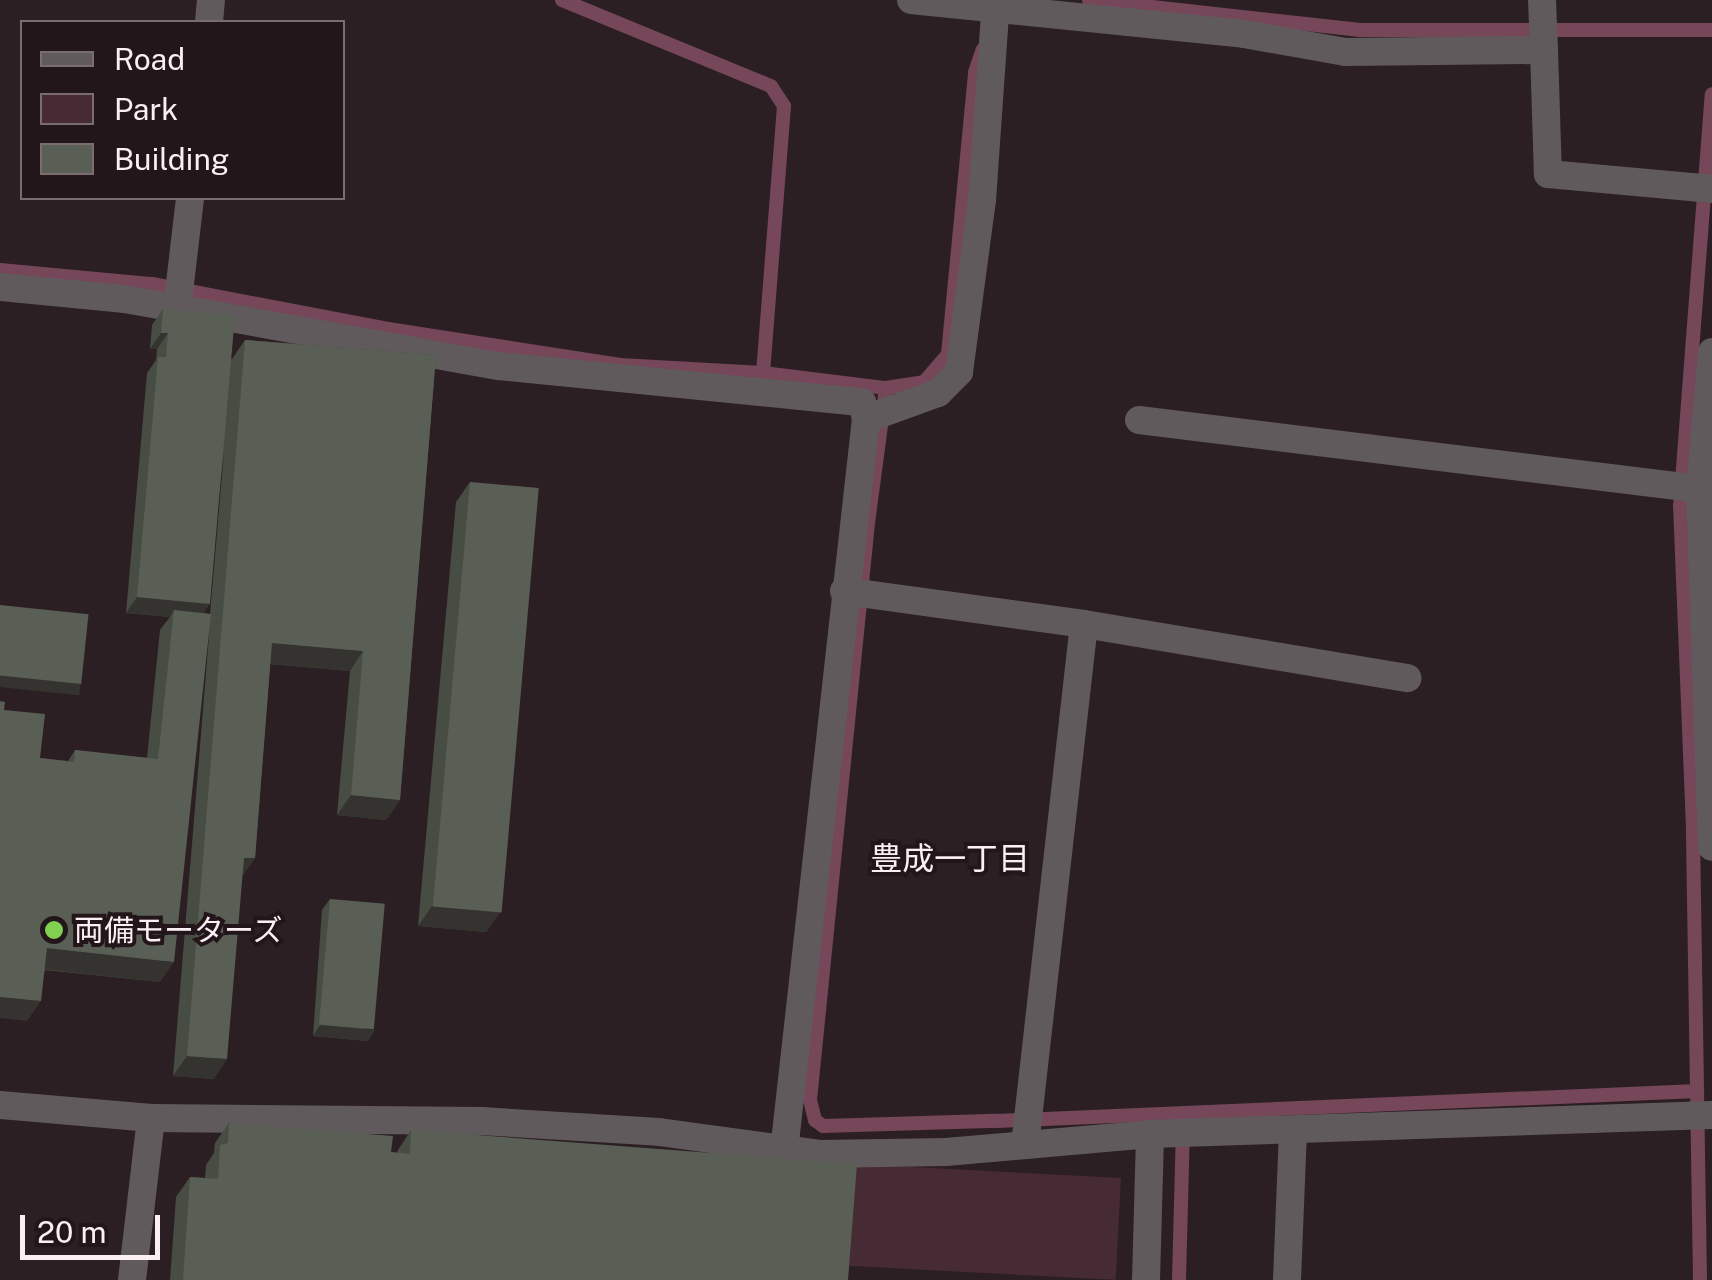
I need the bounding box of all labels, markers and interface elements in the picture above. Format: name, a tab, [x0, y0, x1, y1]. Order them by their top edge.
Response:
legend	[20, 20, 345, 200]
text: Road	[114, 41, 185, 77]
text: Park	[114, 91, 178, 127]
text: Building	[114, 141, 229, 177]
district label: 豊成一丁目	[870, 840, 1030, 878]
place label: 両備モーターズ	[74, 912, 284, 948]
marker: 両備モーターズ	[43, 919, 65, 941]
scale bar	[25, 1195, 165, 1257]
text: 20 m	[37, 1214, 106, 1250]

